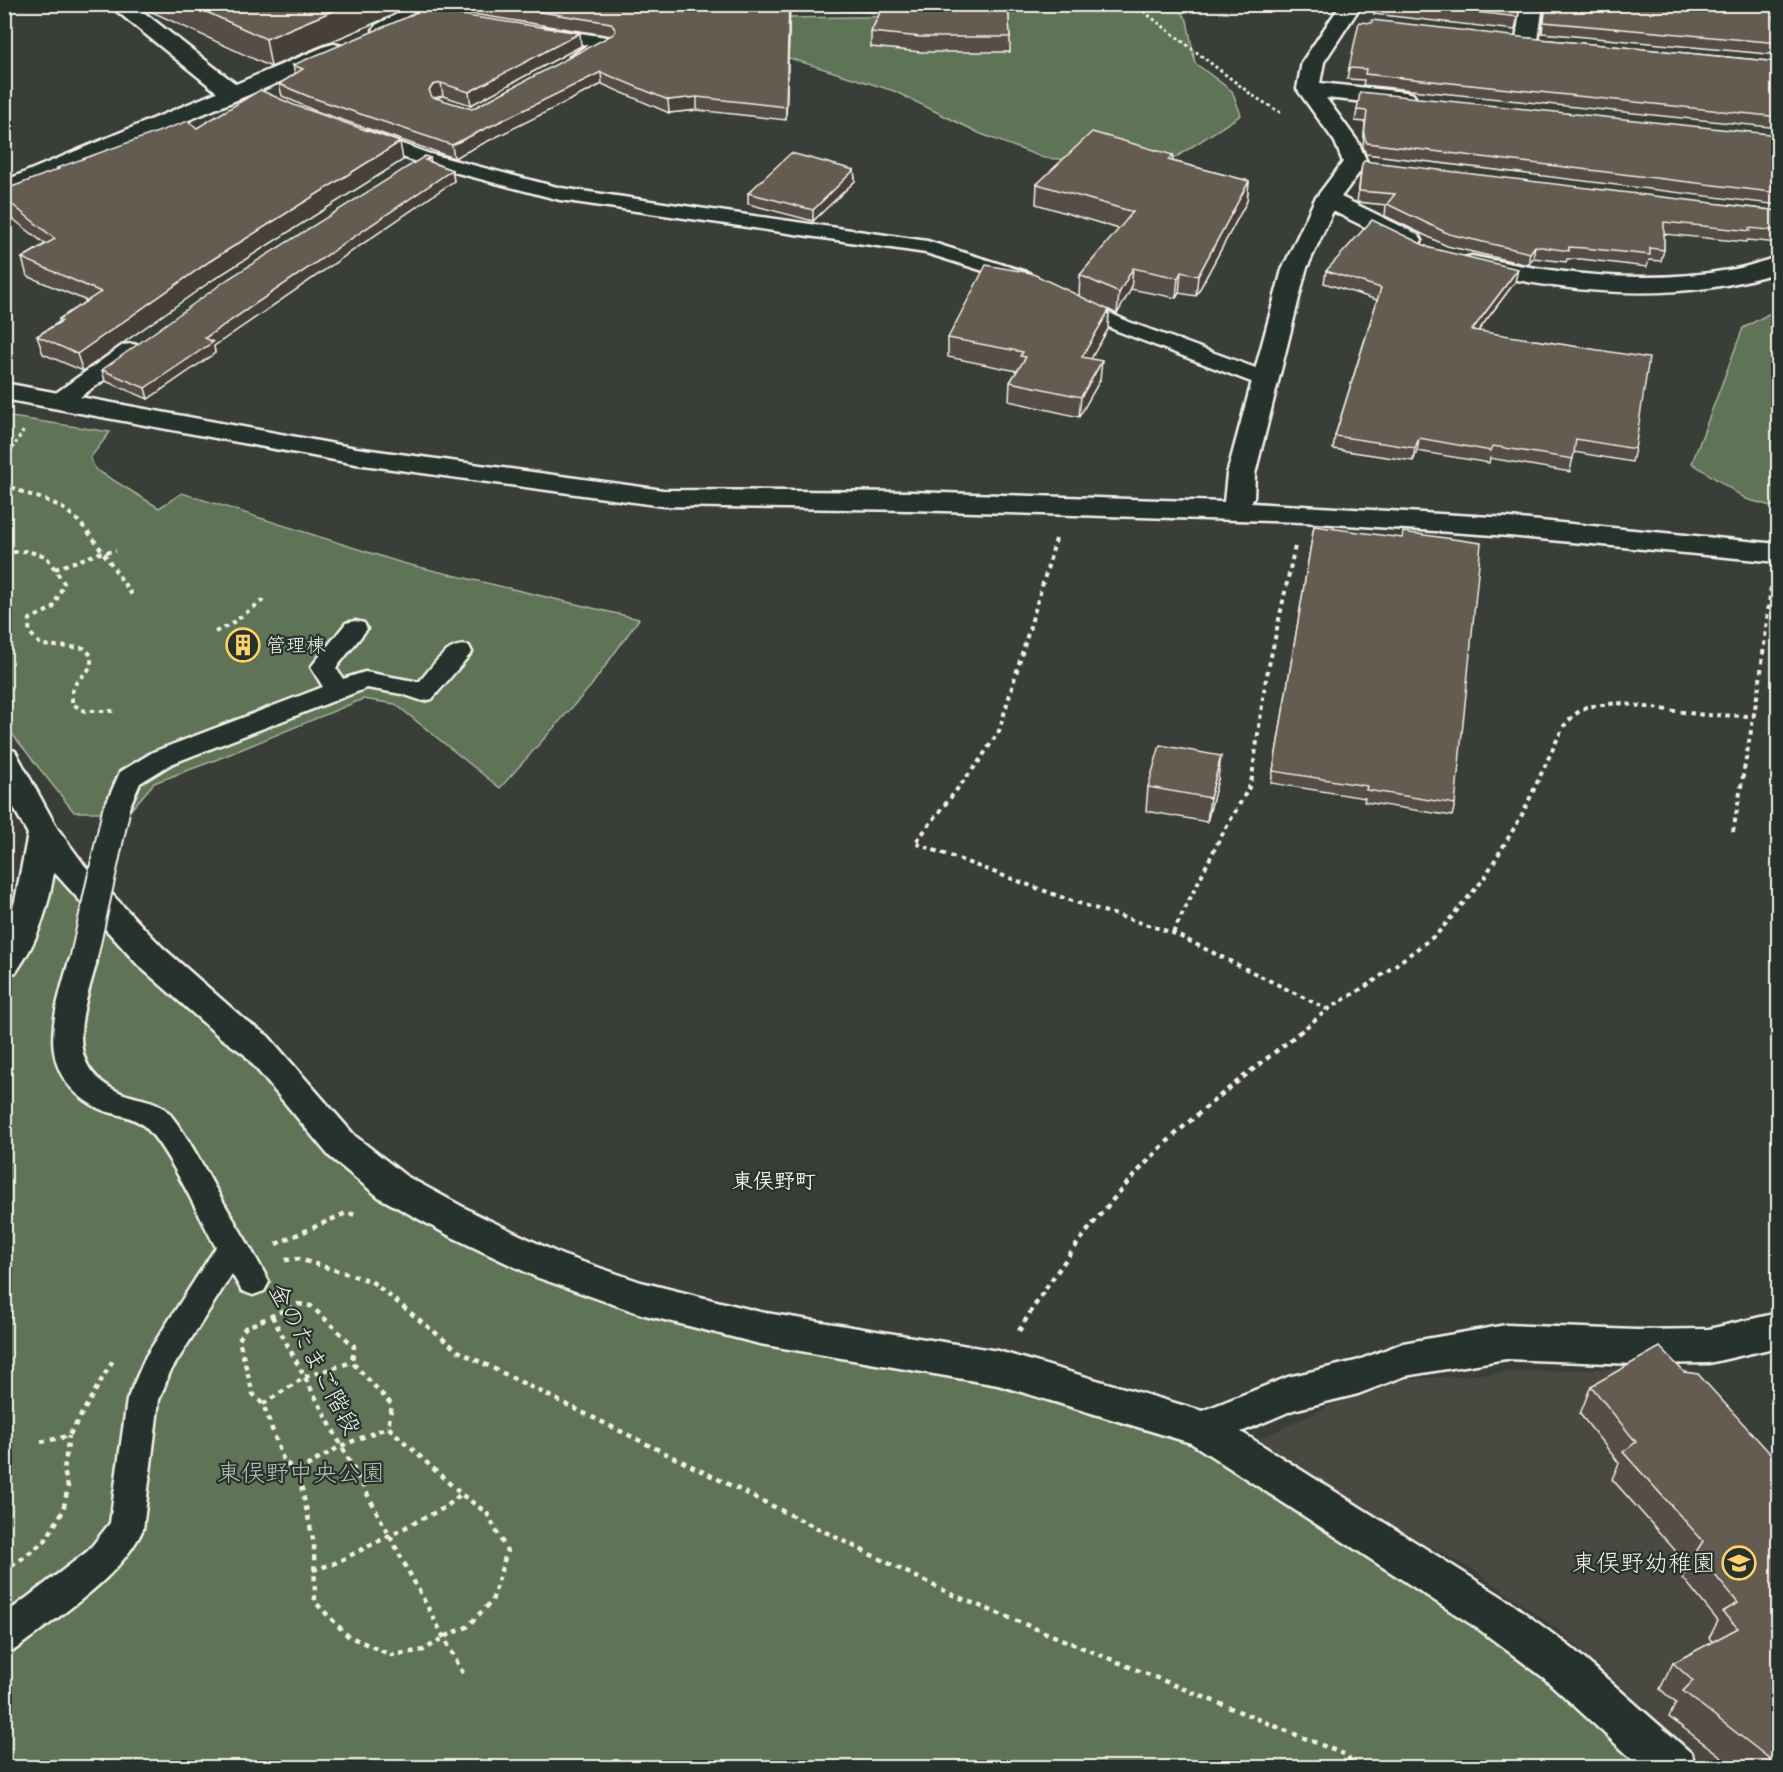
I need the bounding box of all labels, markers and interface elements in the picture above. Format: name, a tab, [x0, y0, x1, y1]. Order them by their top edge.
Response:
building icon: 管理棟	[225, 627, 261, 663]
place label: 管理棟	[266, 634, 326, 657]
district label: 東俣野町	[732, 1169, 816, 1193]
street label: 金のたまご階段	[263, 1278, 367, 1440]
park label: 東俣野中央公園	[217, 1459, 385, 1487]
school or university icon: 東俣野幼稚園	[1721, 1545, 1757, 1581]
place label: 東俣野幼稚園	[1572, 1549, 1716, 1577]

